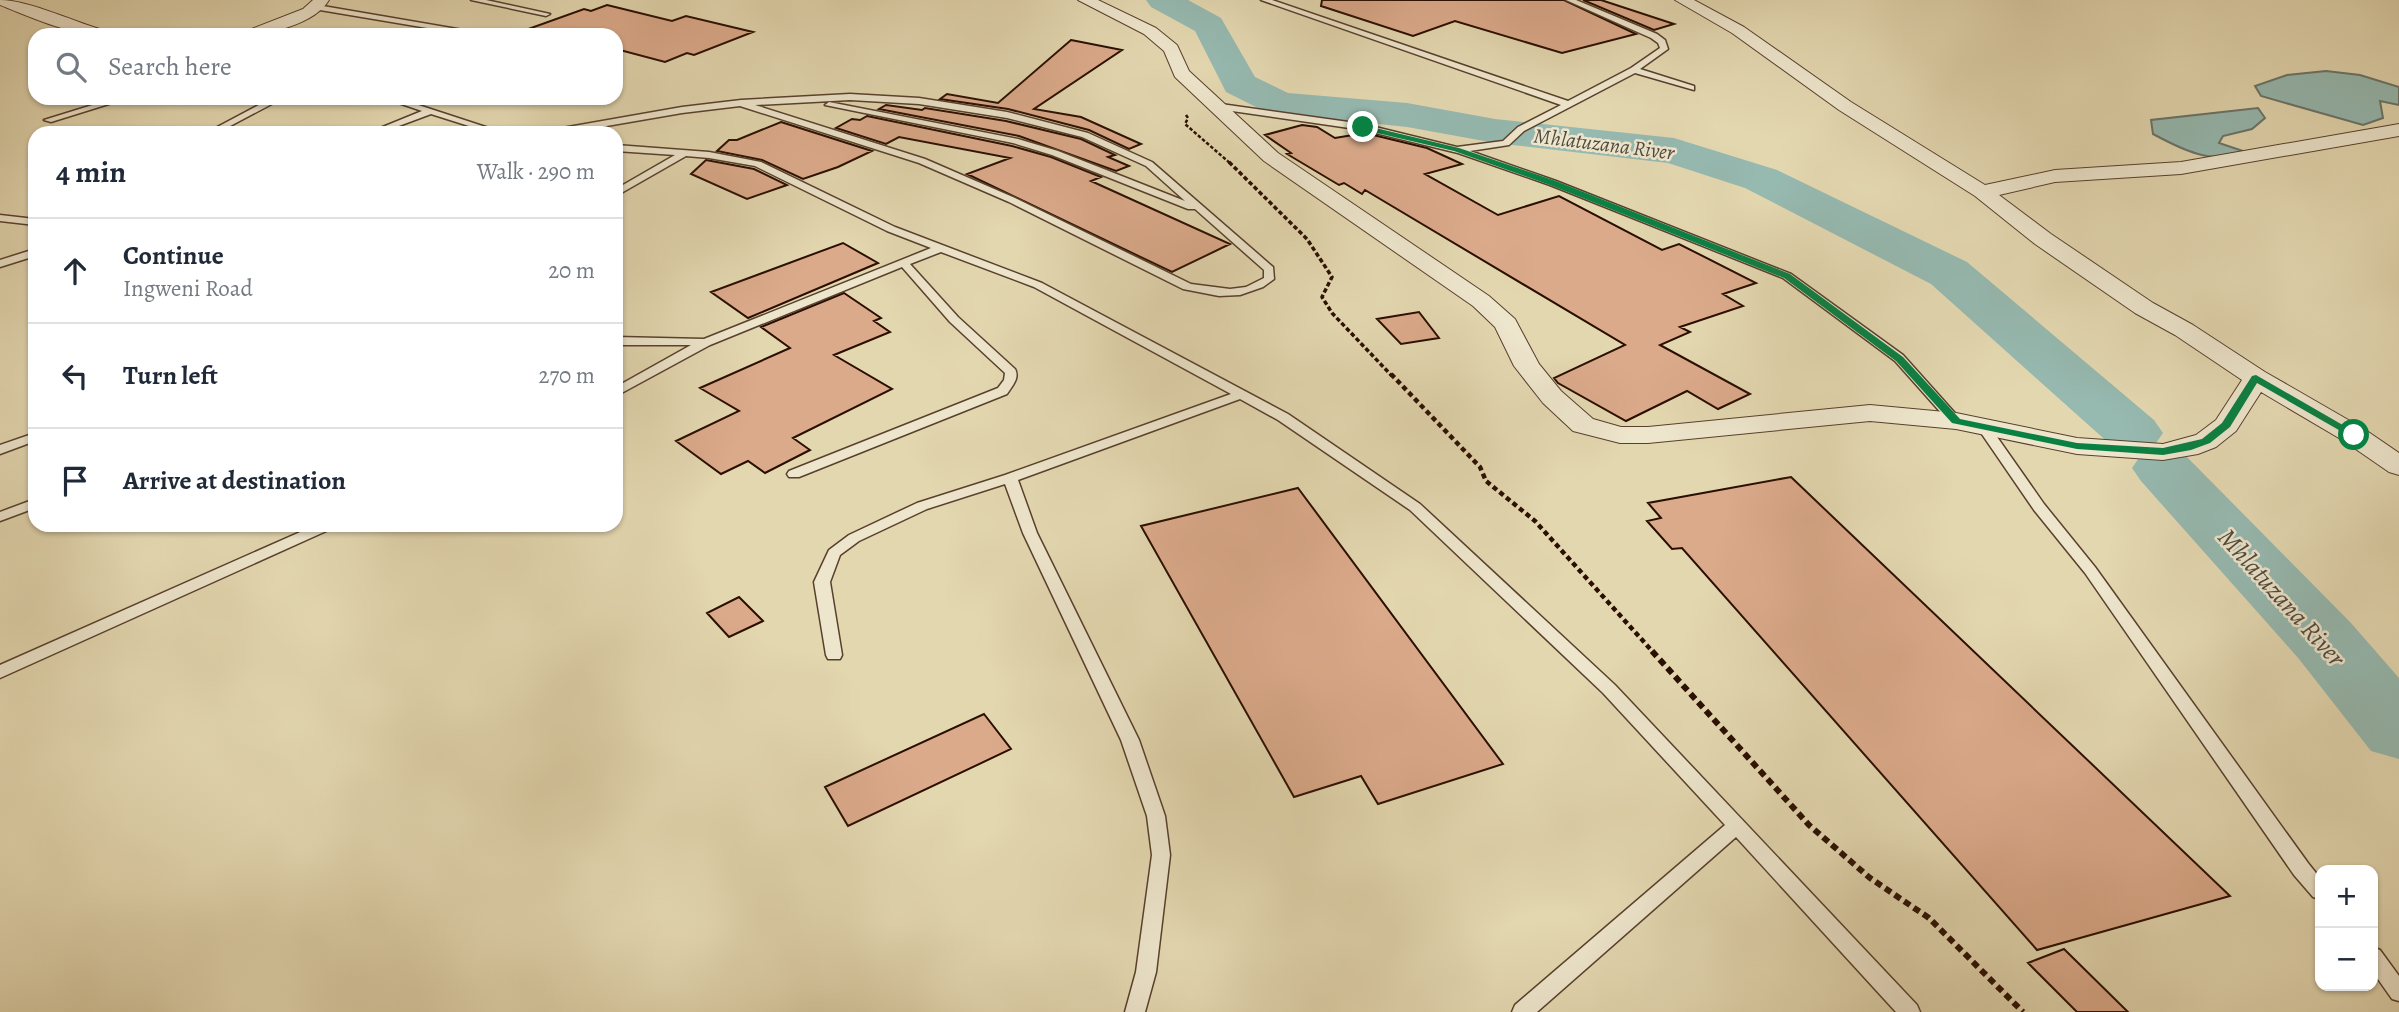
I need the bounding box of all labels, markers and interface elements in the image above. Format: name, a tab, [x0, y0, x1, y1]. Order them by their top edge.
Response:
search box	[28, 28, 623, 105]
icon: search	[52, 48, 90, 86]
text: Search here	[108, 49, 232, 84]
route end	[1347, 111, 1378, 142]
water label: Mhlatuzana River	[1532, 122, 1676, 167]
text: 4 min	[56, 152, 126, 192]
text: Walk · 290 m	[477, 156, 595, 187]
text: Continue	[123, 238, 224, 273]
icon: ahead	[56, 252, 94, 290]
text: 20 m	[548, 255, 595, 286]
text: Ingweni Road	[123, 273, 253, 304]
icon: left	[56, 357, 94, 395]
text: Turn left	[123, 358, 218, 393]
text: 270 m	[538, 360, 595, 391]
route start	[2338, 419, 2369, 450]
icon: arrive	[56, 462, 94, 500]
text: Arrive at destination	[123, 463, 346, 498]
water label: Mhlatuzana River	[2210, 521, 2354, 675]
map controls	[2315, 865, 2378, 991]
button: +	[2315, 865, 2378, 928]
button: −	[2315, 928, 2378, 991]

